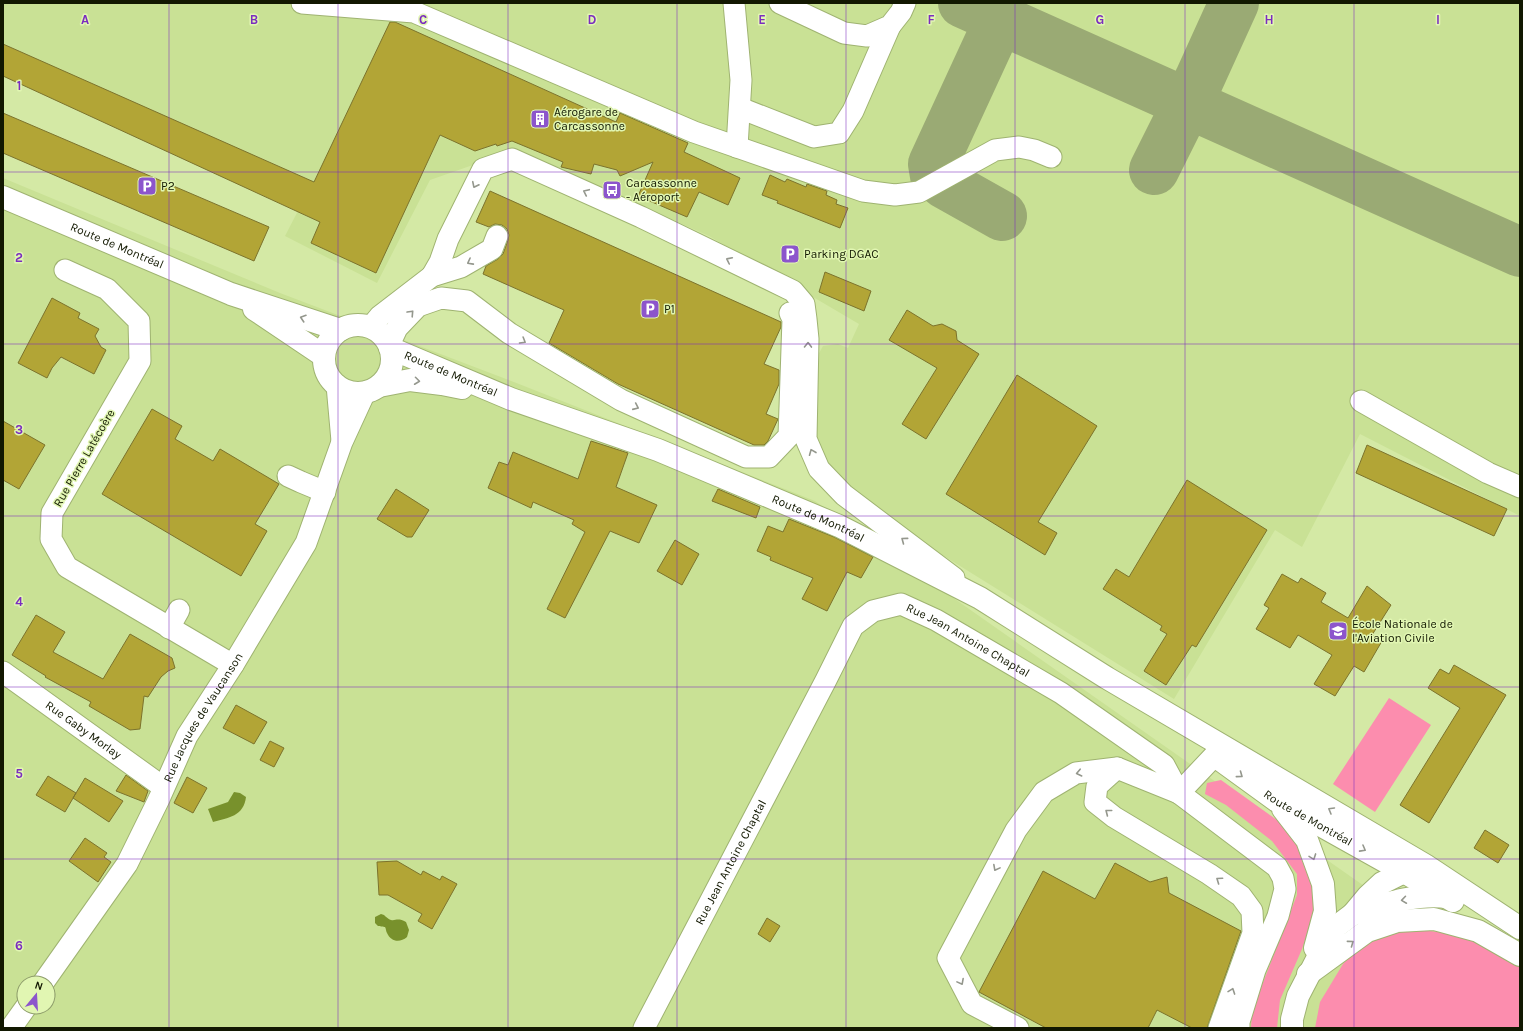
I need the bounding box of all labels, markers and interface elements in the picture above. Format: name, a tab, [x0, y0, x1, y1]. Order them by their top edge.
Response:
text: A	[81, 12, 89, 27]
text: B	[250, 12, 258, 27]
text: C	[419, 12, 427, 27]
text: D	[588, 12, 597, 27]
text: E	[758, 12, 766, 27]
text: F	[927, 12, 935, 27]
text: G	[1096, 12, 1104, 27]
text: H	[1264, 12, 1274, 27]
text: I	[1436, 12, 1440, 27]
text: 1	[17, 78, 21, 93]
place label: Aérogare de Carcassonne	[554, 105, 625, 133]
building icon: Aérogare de Carcassonne	[529, 108, 551, 130]
parking icon: P2	[136, 175, 158, 197]
place label: Carcassonne - Aéroport	[626, 176, 697, 204]
place label: P2	[161, 179, 175, 193]
bus stop icon: Carcassonne - Aéroport	[601, 179, 623, 201]
one-way arrow	[472, 181, 480, 188]
one-way arrow	[583, 189, 590, 197]
street label: Route de Montréal	[68, 220, 166, 272]
parking icon: Parking DGAC	[779, 243, 801, 265]
place label: Parking DGAC	[804, 247, 879, 261]
text: 2	[15, 250, 23, 265]
one-way arrow	[467, 257, 474, 265]
one-way arrow	[726, 257, 733, 265]
parking icon: P1	[639, 298, 661, 320]
place label: P1	[664, 302, 675, 316]
one-way arrow	[406, 310, 414, 318]
one-way arrow	[300, 314, 307, 323]
one-way arrow	[519, 337, 526, 344]
one-way arrow	[804, 342, 812, 348]
street label: Route de Montréal	[402, 348, 500, 399]
one-way arrow	[414, 376, 420, 385]
one-way arrow	[631, 402, 639, 410]
street label: Rue Pierre Latécoère	[50, 407, 118, 509]
text: 3	[15, 422, 23, 437]
one-way arrow	[808, 449, 816, 456]
street label: Route de Montréal	[770, 492, 867, 545]
one-way arrow	[902, 538, 909, 545]
text: 4	[15, 594, 23, 609]
street label: Rue Jean Antoine Chaptal	[904, 600, 1032, 680]
place label: École Nationale de l'Aviation Civile	[1352, 616, 1453, 645]
school or university icon: École Nationale de l'Aviation Civile	[1327, 620, 1349, 642]
street label: Rue Jacques de Vaucanson	[160, 650, 246, 784]
street label: Rue Gaby Morlay	[43, 698, 124, 762]
text: 5	[15, 766, 23, 781]
one-way arrow	[1075, 769, 1082, 777]
one-way arrow	[1236, 770, 1243, 777]
street label: Route de Montréal	[1261, 787, 1355, 849]
street label: Rue Jean Antoine Chaptal	[692, 797, 769, 927]
one-way arrow	[1328, 808, 1335, 815]
one-way arrow	[1105, 810, 1112, 817]
one-way arrow	[1359, 845, 1367, 852]
one-way arrow	[1309, 853, 1317, 860]
one-way arrow	[993, 864, 1000, 871]
one-way arrow	[1216, 878, 1223, 885]
one-way arrow	[1401, 895, 1407, 904]
text: 6	[15, 938, 23, 953]
one-way arrow	[1346, 941, 1353, 948]
north arrow	[16, 975, 56, 1015]
one-way arrow	[956, 978, 963, 986]
text: N	[33, 979, 45, 993]
one-way arrow	[1228, 988, 1236, 995]

